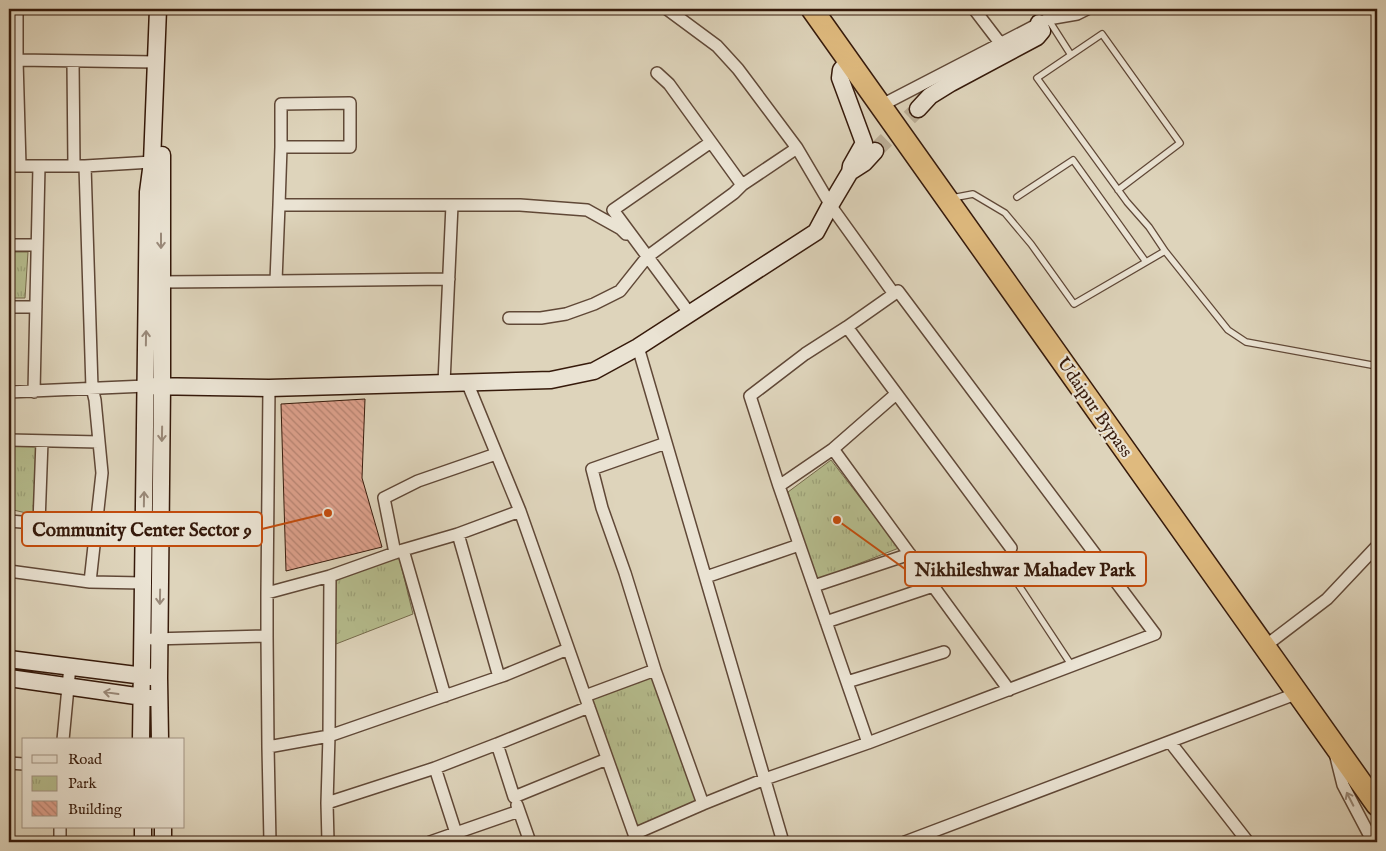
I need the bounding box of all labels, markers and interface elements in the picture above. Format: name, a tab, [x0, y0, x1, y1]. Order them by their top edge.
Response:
one-way arrow	[156, 232, 166, 249]
one-way arrow	[141, 330, 151, 346]
street label: Udaipur Bypass	[1051, 353, 1137, 463]
one-way arrow	[157, 426, 167, 442]
one-way arrow	[139, 491, 149, 507]
callout: Community Center Sector 9	[22, 512, 262, 546]
text: Community Center Sector 9	[32, 519, 252, 543]
callout: Nikhileshwar Mahadev Park	[905, 552, 1146, 586]
text: Nikhileshwar Mahadev Park	[914, 559, 1136, 583]
one-way arrow	[155, 588, 165, 605]
one-way arrow	[103, 687, 119, 697]
legend	[22, 738, 185, 828]
text: Road	[68, 750, 103, 769]
text: Park	[68, 774, 98, 793]
one-way arrow	[1345, 792, 1354, 807]
text: Building	[68, 800, 123, 819]

